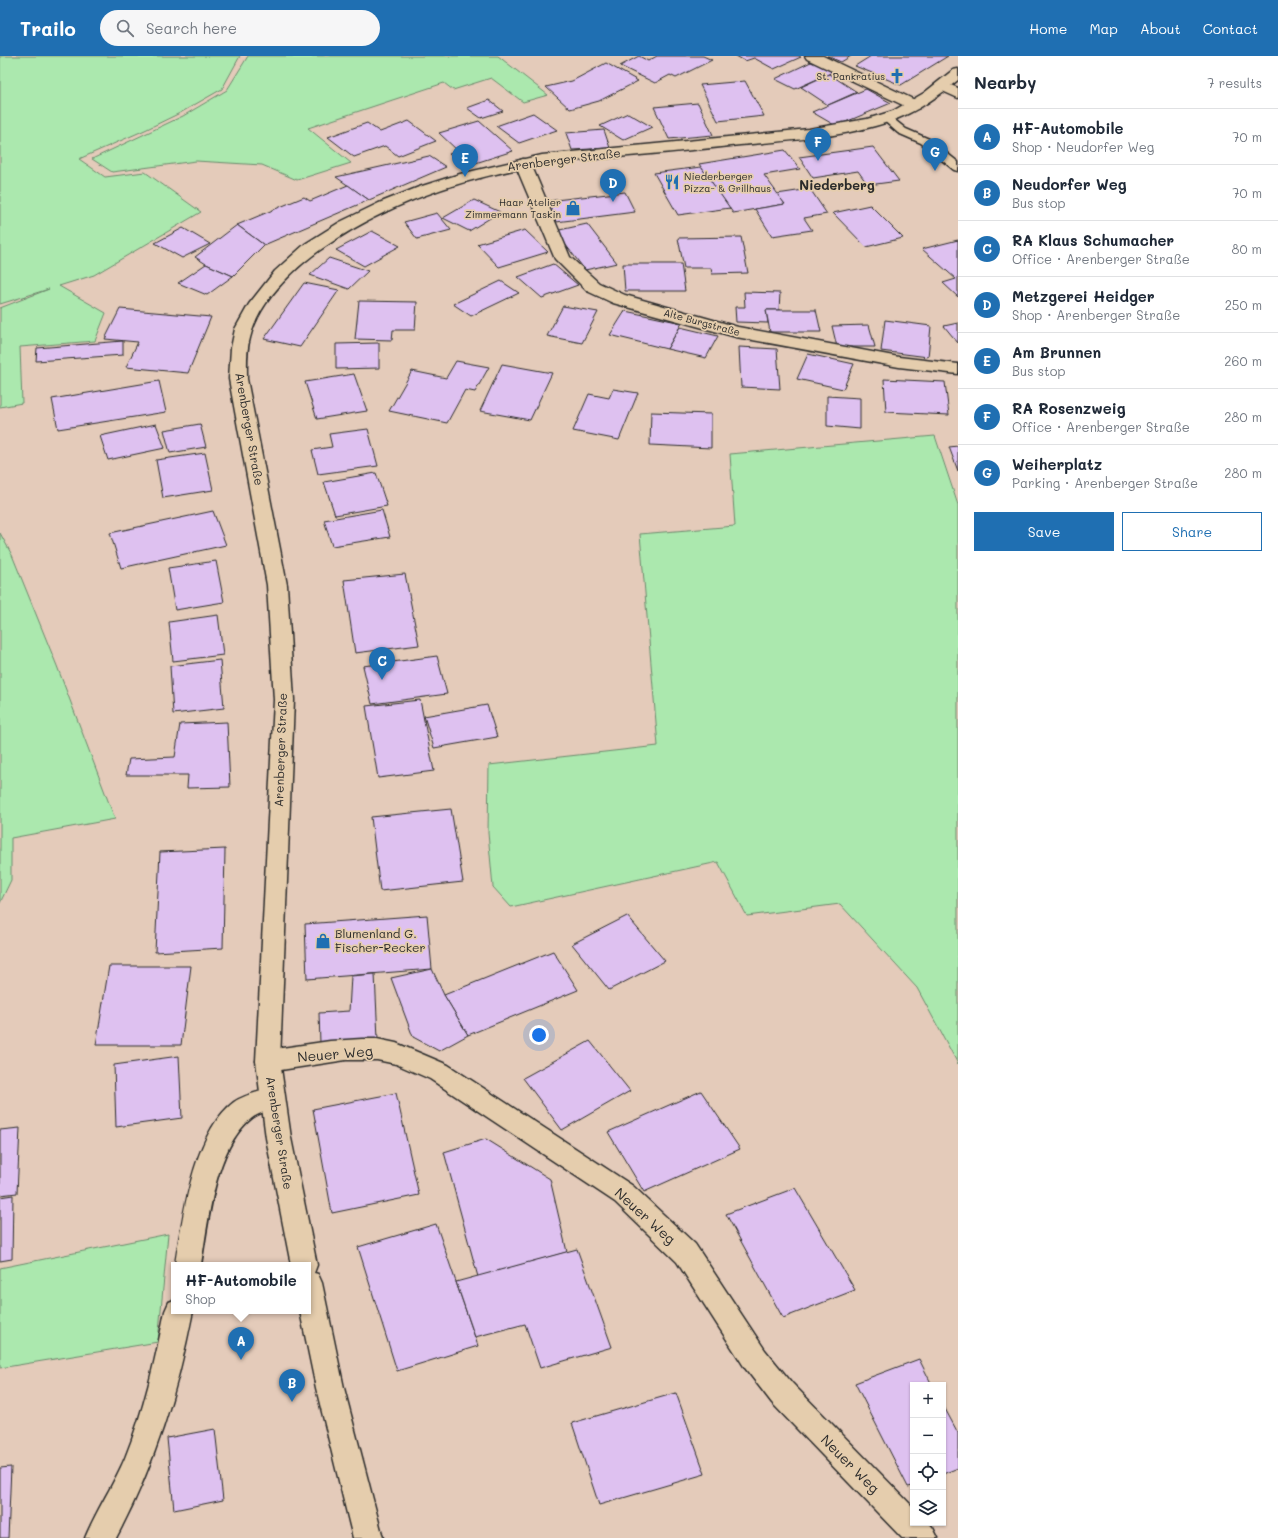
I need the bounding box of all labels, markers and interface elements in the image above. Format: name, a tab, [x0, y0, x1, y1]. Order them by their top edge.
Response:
search box	[100, 10, 380, 46]
text: Trailo	[20, 16, 76, 41]
icon: search	[114, 17, 136, 39]
text: Search here	[146, 18, 237, 38]
text: Home	[1029, 19, 1067, 38]
text: Map	[1089, 19, 1118, 38]
text: About	[1140, 19, 1181, 38]
text: Contact	[1203, 19, 1258, 38]
church icon: St. Pankratius	[888, 67, 906, 85]
place label: St. Pankratius	[817, 69, 885, 83]
text: Nearby	[974, 71, 1036, 93]
text: 7 results	[1207, 74, 1262, 91]
text: HF-Automobile	[1012, 118, 1123, 138]
pin: F	[805, 128, 831, 161]
text: A	[982, 128, 992, 145]
text: 70 m	[1232, 128, 1262, 145]
pin: G	[922, 138, 948, 171]
text: Shop · Neudorfer Weg	[1012, 138, 1154, 155]
pin: E	[452, 144, 478, 177]
street label: Arenberger Straße	[506, 144, 622, 174]
pin: D	[600, 169, 626, 202]
place label: Niederberger Pizza- & Grillhaus	[684, 169, 771, 195]
restaurant icon: Niederberger Pizza- & Grillhaus	[663, 173, 681, 191]
text: Neudorfer Weg	[1012, 174, 1127, 194]
district label: Niederberg	[799, 176, 875, 193]
text: B	[983, 184, 991, 201]
text: 70 m	[1232, 184, 1262, 201]
text: Bus stop	[1012, 194, 1065, 211]
place label: Haar Atelier Zimmermann Taskin	[465, 195, 561, 221]
shop icon: Haar Atelier Zimmermann Taskin	[564, 199, 582, 217]
text: RA Klaus Schumacher	[1012, 230, 1174, 250]
text: C	[982, 240, 992, 257]
text: 80 m	[1232, 240, 1262, 257]
text: Office · Arenberger Straße	[1012, 250, 1190, 267]
text: Metzgerei Heidger	[1012, 286, 1155, 306]
text: D	[982, 296, 992, 313]
text: 250 m	[1225, 296, 1262, 313]
street label: Alte Burgstraße	[662, 305, 742, 339]
text: Shop · Arenberger Straße	[1012, 306, 1180, 323]
text: Am Brunnen	[1012, 342, 1101, 362]
text: E	[983, 352, 991, 369]
text: 260 m	[1224, 352, 1262, 369]
text: Bus stop	[1012, 362, 1065, 379]
street label: Arenberger Straße	[232, 371, 268, 487]
text: RA Rosenzweig	[1012, 398, 1126, 418]
text: F	[983, 408, 991, 425]
text: 280 m	[1224, 408, 1262, 425]
text: Office · Arenberger Straße	[1012, 418, 1190, 435]
text: Weiherplatz	[1012, 454, 1102, 474]
text: G	[982, 464, 992, 481]
text: 280 m	[1224, 464, 1262, 481]
text: Parking · Arenberger Straße	[1012, 474, 1198, 491]
button: Save	[974, 512, 1114, 551]
button: Share	[1122, 512, 1262, 551]
pin: C	[369, 647, 395, 680]
street label: Arenberger Straße	[270, 693, 290, 807]
place label: Blumenland G. Fischer-Recker	[335, 925, 426, 955]
shop icon: Blumenland G. Fischer-Recker	[314, 932, 332, 950]
your location	[529, 1025, 549, 1045]
street label: Neuer Weg	[296, 1041, 374, 1066]
street label: Arenberger Straße	[263, 1075, 297, 1191]
street label: Neuer Weg	[611, 1183, 680, 1248]
popup	[171, 1262, 311, 1314]
text: HF-Automobile	[185, 1270, 297, 1290]
text: Shop	[185, 1290, 216, 1307]
pin: A	[228, 1327, 254, 1360]
pin: B	[279, 1369, 305, 1402]
map controls	[910, 1382, 946, 1526]
button: +	[910, 1382, 946, 1418]
button: −	[910, 1418, 946, 1454]
street label: Neuer Weg	[817, 1430, 884, 1497]
button: locate	[910, 1454, 946, 1490]
button: layers	[910, 1490, 946, 1526]

